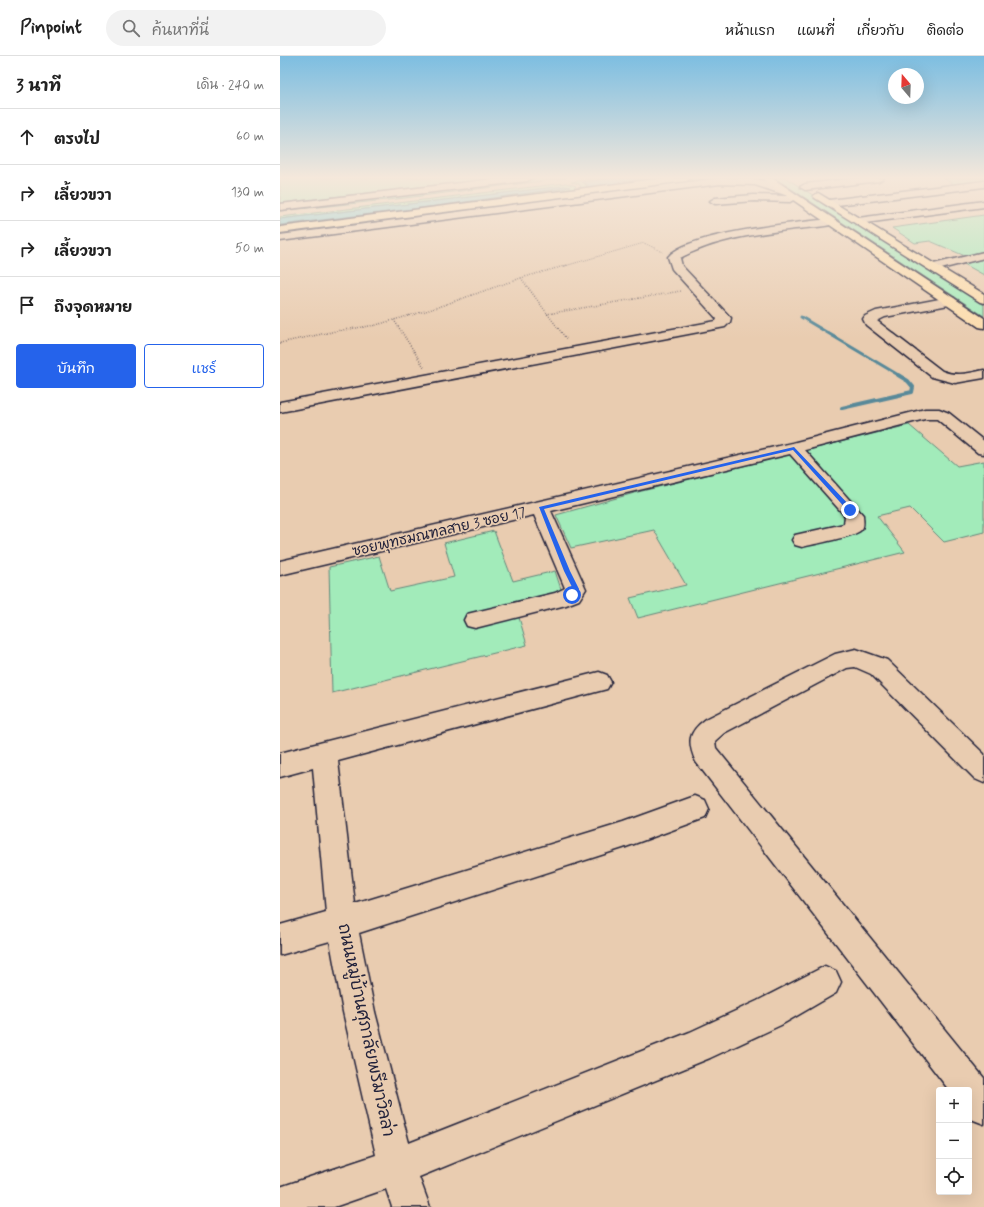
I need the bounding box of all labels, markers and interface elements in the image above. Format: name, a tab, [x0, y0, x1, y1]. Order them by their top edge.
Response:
search box	[106, 10, 386, 46]
text: Pinpoint	[20, 15, 82, 40]
icon: search	[120, 17, 142, 39]
text: ค้นหาที่นี่	[152, 21, 209, 41]
text: หน้าแรก	[725, 22, 775, 40]
text: แผนที่	[797, 22, 835, 40]
text: เกี่ยวกับ	[857, 22, 904, 40]
text: ติดต่อ	[926, 22, 964, 40]
north arrow	[888, 68, 924, 104]
text: 3 นาที	[16, 75, 61, 97]
text: เดิน · 240 m	[196, 77, 264, 94]
icon: ahead	[16, 126, 38, 148]
text: 60 m	[236, 128, 264, 145]
text: ตรงไป	[54, 130, 100, 150]
icon: right	[16, 182, 38, 204]
text: 130 m	[231, 184, 264, 201]
text: เลี้ยวขวา	[54, 186, 112, 206]
icon: right	[16, 238, 38, 260]
text: 50 m	[235, 240, 264, 257]
text: เลี้ยวขวา	[54, 242, 112, 262]
icon: arrive	[16, 294, 38, 316]
text: ถึงจุดหมาย	[54, 298, 132, 318]
button: บันทึก	[16, 344, 136, 388]
button: แชร์	[144, 344, 264, 388]
route end	[841, 501, 859, 519]
street label: ซอยพุทธมณฑลสาย 3 ซอย 17	[351, 503, 527, 561]
route start	[563, 586, 581, 604]
street label: ถนนหมู่บ้านศุภาลัยพรีมาวิลล่า	[332, 921, 400, 1139]
map controls	[936, 1087, 972, 1195]
button: +	[936, 1087, 972, 1123]
button: −	[936, 1123, 972, 1159]
button: locate	[936, 1159, 972, 1195]

